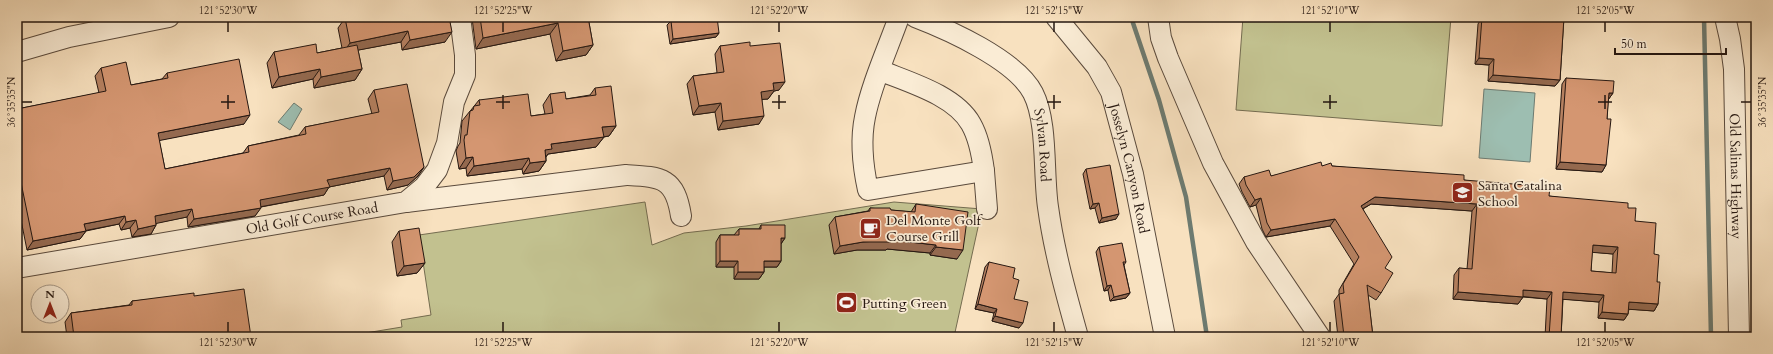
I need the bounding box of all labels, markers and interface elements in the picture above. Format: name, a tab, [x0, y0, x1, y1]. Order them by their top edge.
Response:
text: 121°52'30"W	[199, 4, 258, 18]
text: 121°52'25"W	[474, 4, 533, 18]
text: 121°52'20"W	[750, 4, 809, 18]
text: 121°52'15"W	[1025, 4, 1084, 18]
text: 121°52'10"W	[1301, 4, 1360, 18]
text: 121°52'05"W	[1576, 4, 1635, 18]
scale bar	[1615, 30, 1726, 56]
text: 50 m	[1621, 36, 1648, 52]
text: 36°35'35"N	[5, 76, 19, 127]
text: 36°35'35"N	[1756, 76, 1770, 127]
street label: Josselyn Canyon Road	[1104, 99, 1154, 236]
street label: Sylvan Road	[1030, 106, 1055, 183]
street label: Old Salinas Highway	[1725, 113, 1747, 240]
place label: Santa Catalina School	[1478, 176, 1562, 211]
school or university icon: Santa Catalina School	[1450, 180, 1476, 206]
street label: Old Golf Course Road	[244, 197, 380, 239]
place label: Del Monte Golf Course Grill	[886, 211, 984, 246]
cafe icon: Del Monte Golf Course Grill	[858, 215, 884, 241]
north arrow	[30, 284, 70, 324]
text: N	[45, 287, 55, 302]
sports icon: Putting Green	[833, 290, 859, 316]
place label: Putting Green	[862, 294, 947, 313]
text: 121°52'30"W	[199, 336, 258, 350]
text: 121°52'25"W	[474, 336, 533, 350]
text: 121°52'20"W	[750, 336, 809, 350]
text: 121°52'15"W	[1025, 336, 1084, 350]
text: 121°52'10"W	[1301, 336, 1360, 350]
text: 121°52'05"W	[1576, 336, 1635, 350]

